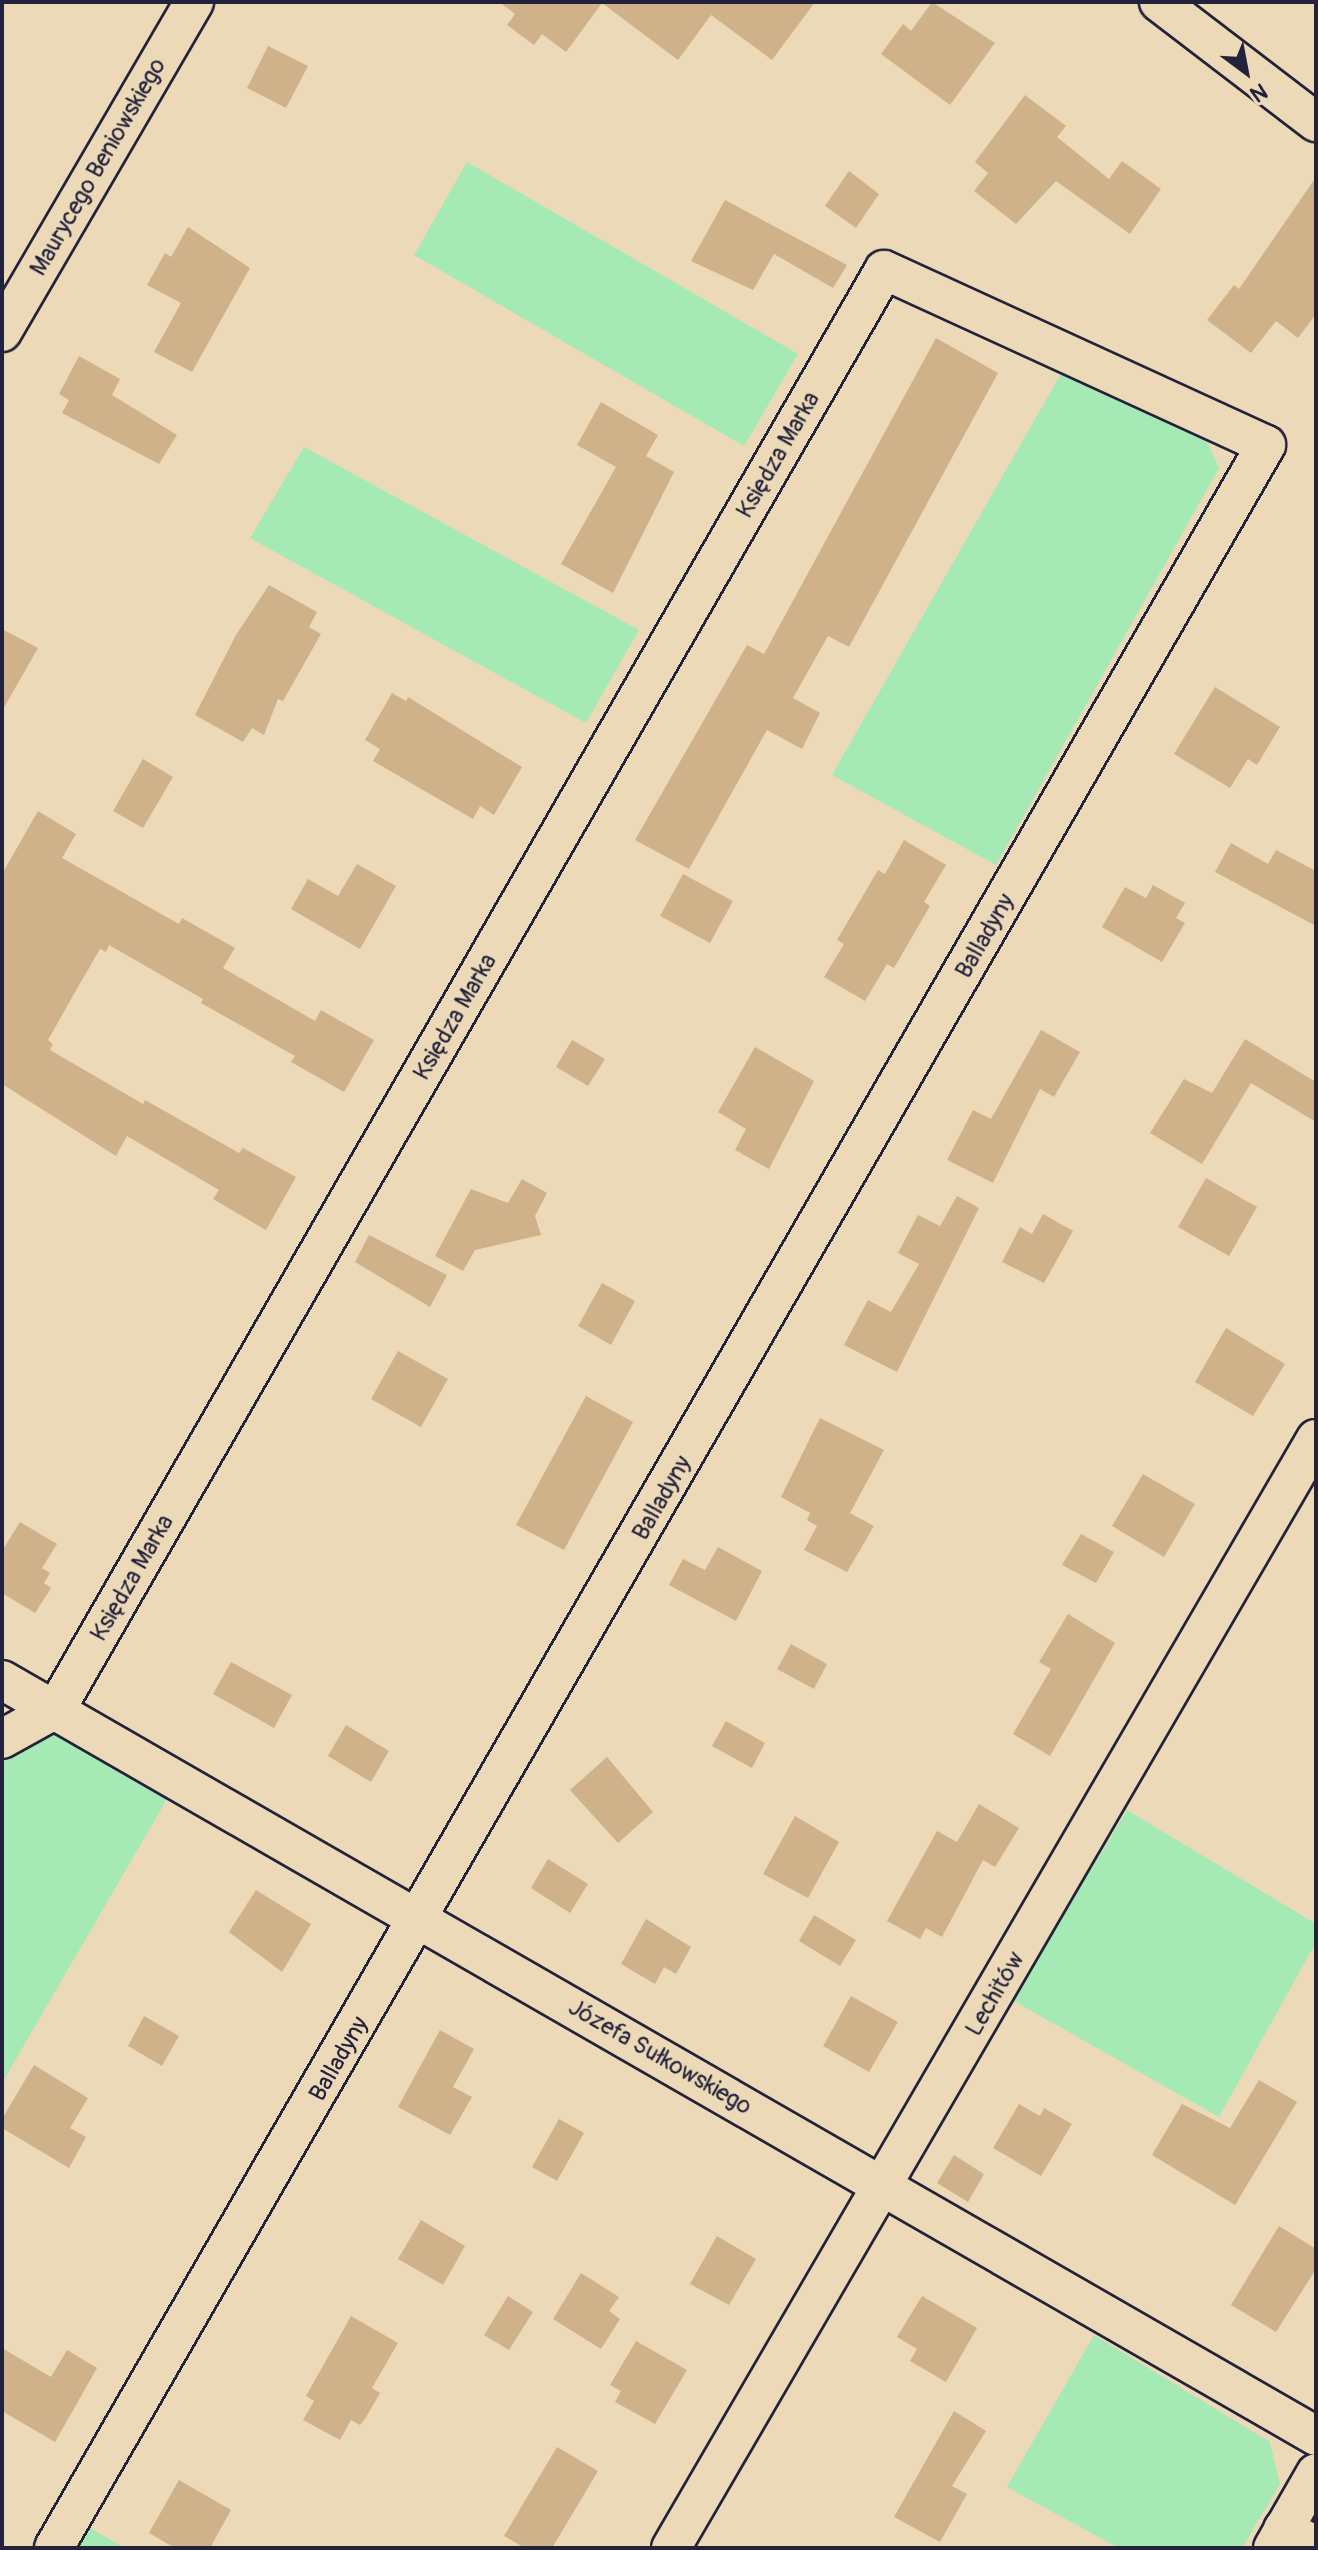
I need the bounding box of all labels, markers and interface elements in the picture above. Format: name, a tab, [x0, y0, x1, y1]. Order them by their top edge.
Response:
north arrow	[1206, 32, 1286, 112]
street label: Maurycego Beniowskiego	[24, 53, 172, 281]
text: N	[1245, 77, 1272, 108]
street label: Księdza Marka	[730, 387, 826, 523]
street label: Balladyny	[949, 889, 1021, 983]
street label: Księdza Marka	[407, 949, 503, 1085]
street label: Balladyny	[626, 1451, 698, 1545]
street label: Księdza Marka	[84, 1510, 180, 1646]
street label: Lechitów	[959, 1947, 1031, 2041]
street label: Józefa Sułkowskiego	[563, 1993, 757, 2121]
street label: Balladyny	[303, 2012, 375, 2106]

